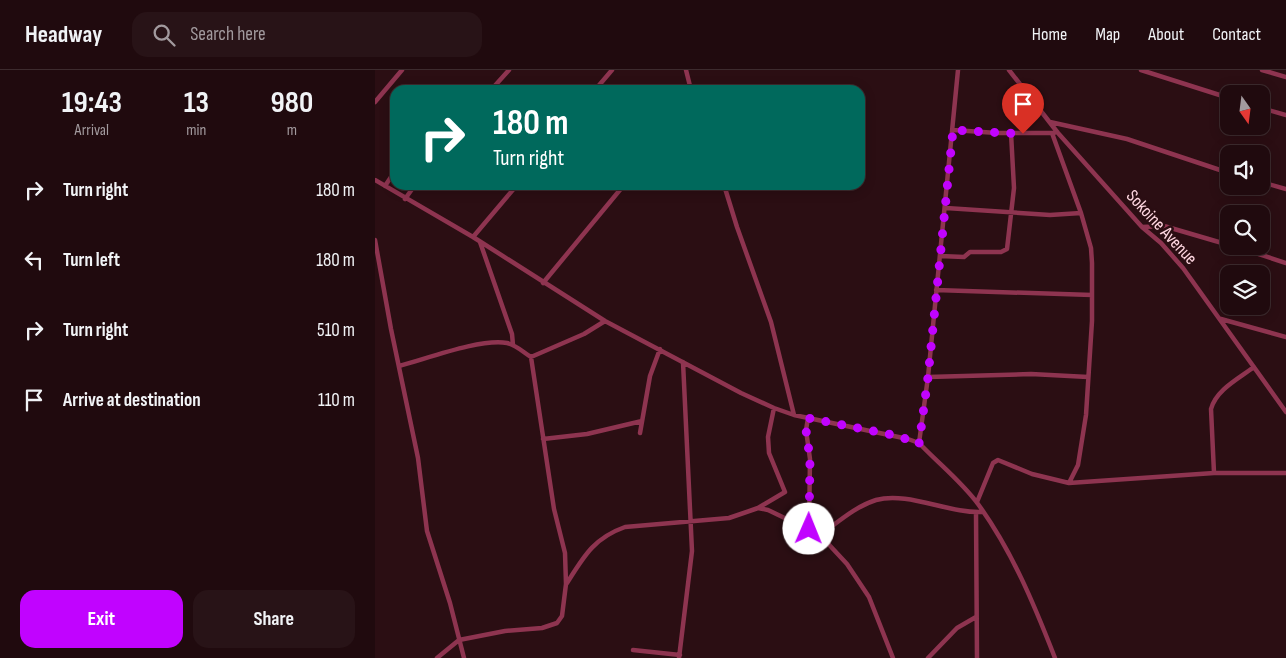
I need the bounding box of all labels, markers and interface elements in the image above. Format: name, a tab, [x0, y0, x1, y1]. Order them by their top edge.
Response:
search box	[132, 12, 482, 57]
text: Headway	[25, 20, 102, 49]
icon: search	[150, 21, 178, 49]
text: Search here	[190, 23, 266, 46]
text: Home	[1032, 24, 1067, 45]
text: Map	[1095, 24, 1120, 45]
text: About	[1148, 24, 1184, 45]
text: Contact	[1212, 24, 1261, 45]
pin	[1002, 83, 1044, 134]
text: 19:43	[62, 85, 122, 121]
text: 13	[184, 85, 209, 121]
text: 980	[271, 85, 313, 121]
north arrow	[1220, 85, 1270, 135]
map controls	[1220, 85, 1270, 315]
icon: arrive	[1009, 90, 1037, 118]
text: 180 m	[493, 102, 569, 145]
icon: right	[410, 105, 475, 170]
text: Arrival	[75, 121, 109, 140]
text: min	[186, 121, 206, 140]
text: m	[287, 121, 297, 140]
text: Turn right	[493, 145, 564, 172]
button: sound	[1220, 145, 1270, 195]
icon: right	[20, 176, 48, 204]
text: Turn right	[63, 179, 128, 202]
text: 180 m	[316, 179, 355, 202]
street label: Sokoine Avenue	[1122, 186, 1202, 269]
button: search	[1220, 205, 1270, 255]
icon: left	[20, 246, 48, 274]
text: Turn left	[63, 249, 120, 272]
text: 180 m	[316, 249, 355, 272]
button: layers	[1220, 265, 1270, 315]
icon: right	[20, 316, 48, 344]
text: Turn right	[63, 319, 128, 342]
text: 510 m	[317, 319, 355, 342]
icon: arrive	[20, 386, 48, 414]
text: Arrive at destination	[63, 389, 201, 412]
text: 110 m	[318, 389, 355, 412]
position arrow	[782, 502, 834, 554]
button: Exit	[20, 590, 183, 648]
button: Share	[193, 590, 355, 648]

